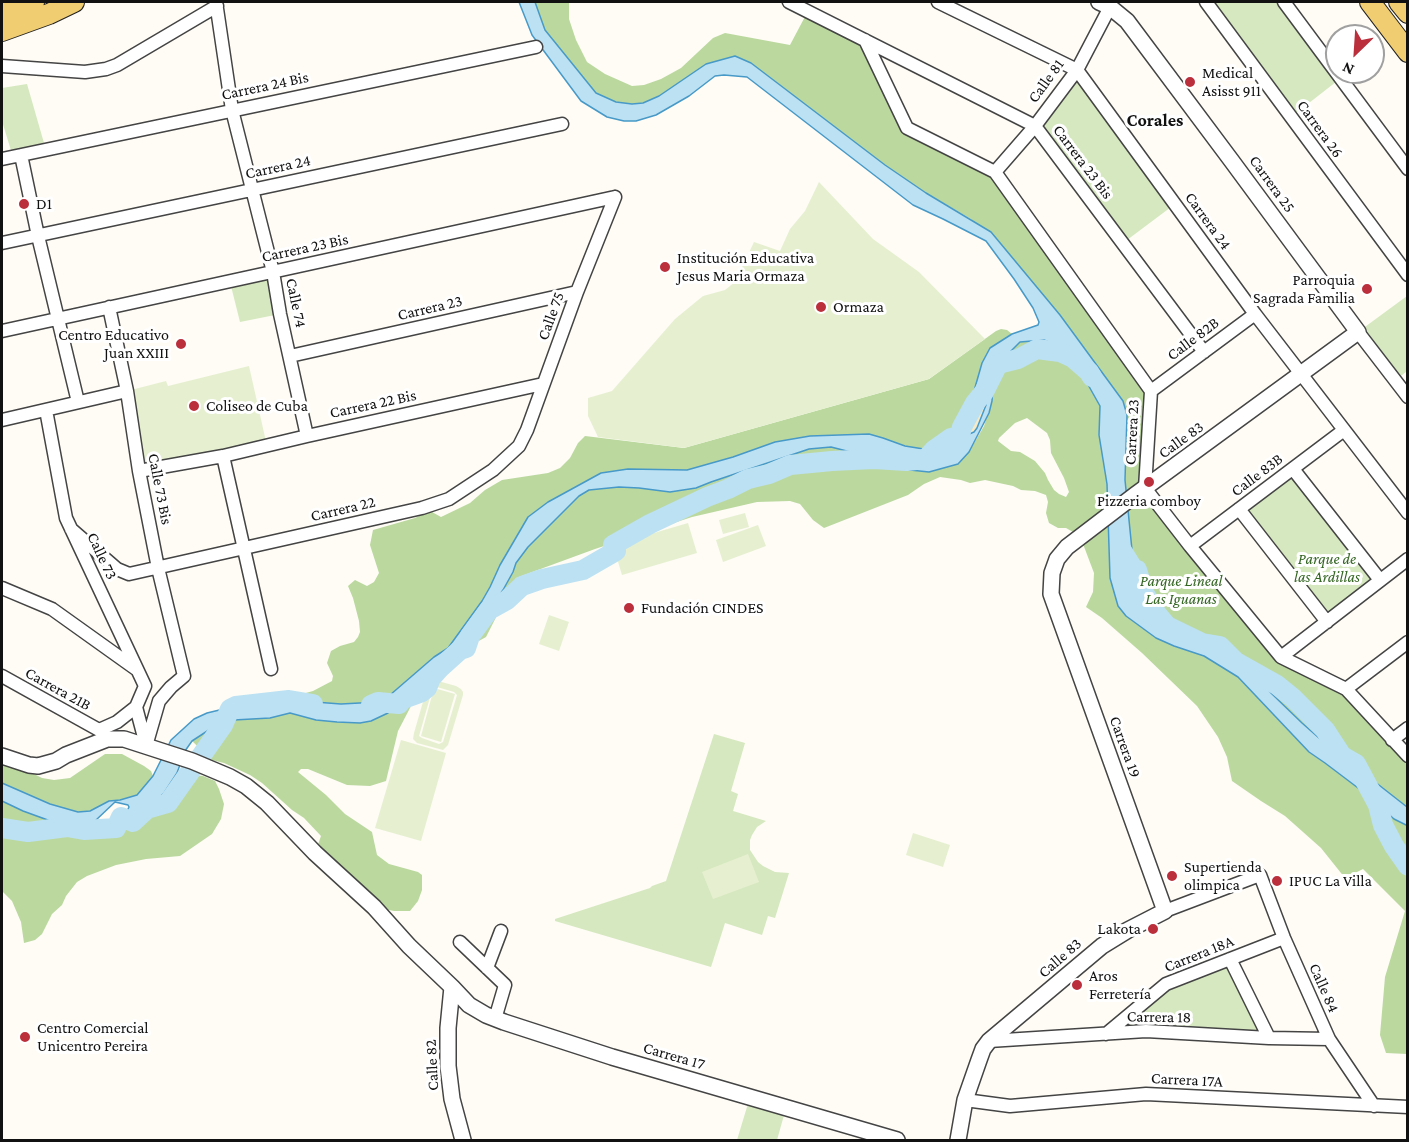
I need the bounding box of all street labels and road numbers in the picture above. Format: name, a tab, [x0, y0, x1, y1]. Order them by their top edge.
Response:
street label: Calle 81	[1024, 55, 1068, 107]
street label: Carrera 24 Bis	[220, 67, 310, 105]
street label: Carrera 26	[1293, 97, 1347, 161]
street label: Carrera 23 Bis	[1049, 121, 1117, 203]
street label: Carrera 24	[244, 151, 312, 183]
street label: Carrera 25	[1245, 152, 1299, 216]
street label: Carrera 24	[1181, 188, 1235, 254]
street label: Carrera 23 Bis	[260, 229, 350, 267]
street label: Calle 74	[281, 276, 311, 330]
street label: Calle 75	[533, 289, 569, 343]
street label: Carrera 23	[396, 291, 464, 325]
street label: Calle 82B	[1163, 313, 1223, 365]
street label: Carrera 22 Bis	[328, 385, 418, 423]
street label: Carrera 23	[1121, 399, 1143, 465]
street label: Calle 83	[1155, 417, 1207, 463]
street label: Calle 83B	[1227, 449, 1287, 501]
street label: Calle 73 Bis	[144, 452, 176, 526]
street label: Carrera 22	[309, 492, 377, 526]
street label: Calle 73	[83, 529, 121, 583]
street label: Carrera 21B	[22, 663, 94, 715]
street label: Carrera 19	[1105, 714, 1145, 780]
street label: Carrera 18A	[1161, 931, 1237, 977]
street label: Calle 83	[1034, 934, 1086, 982]
street label: Calle 84	[1305, 960, 1343, 1016]
street label: Carrera 18	[1127, 1007, 1191, 1027]
street label: Carrera 17	[641, 1038, 707, 1074]
street label: Calle 82	[421, 1039, 443, 1091]
street label: Carrera 17A	[1151, 1069, 1223, 1091]

